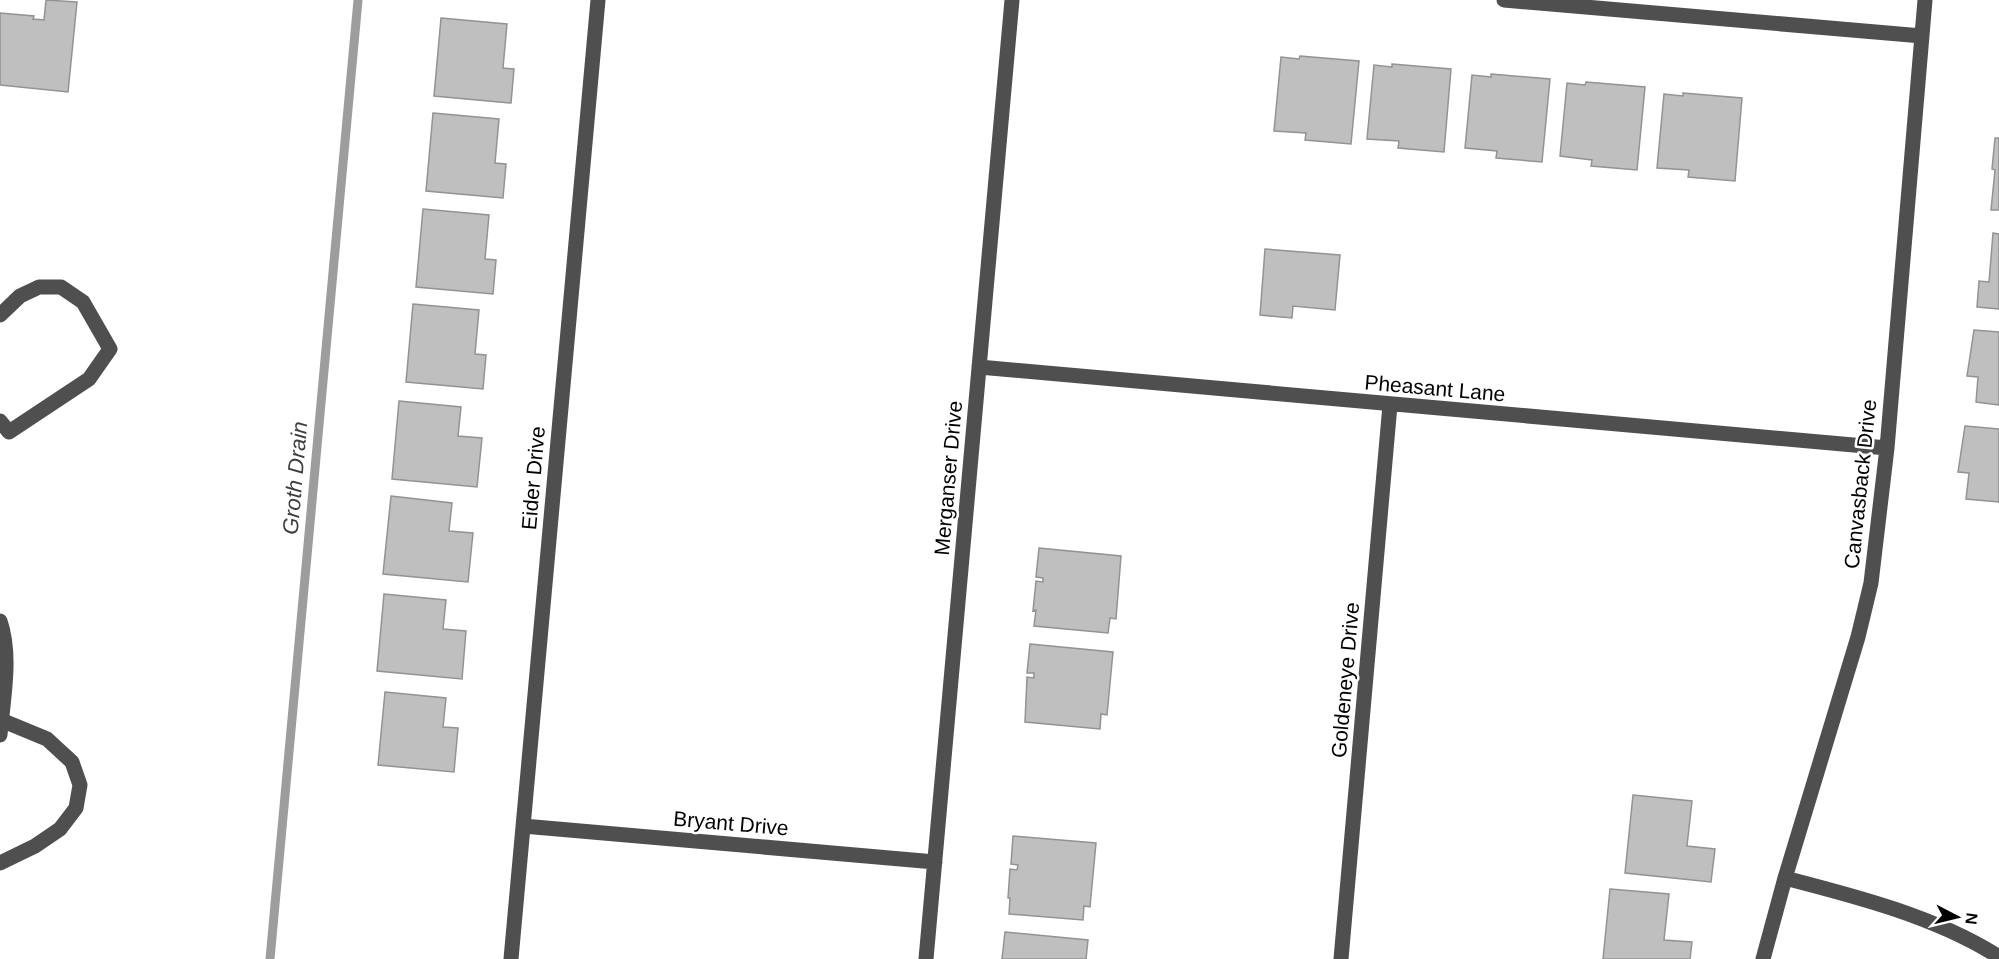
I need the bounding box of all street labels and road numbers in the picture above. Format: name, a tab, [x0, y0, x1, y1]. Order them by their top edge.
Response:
street label: Pheasant Lane	[1364, 370, 1506, 406]
street label: Canvasback Drive	[1840, 398, 1880, 570]
street label: Merganser Drive	[930, 400, 966, 556]
street label: Eider Drive	[517, 425, 549, 531]
street label: Goldeneye Drive	[1327, 601, 1363, 759]
street label: Bryant Drive	[672, 807, 790, 839]

